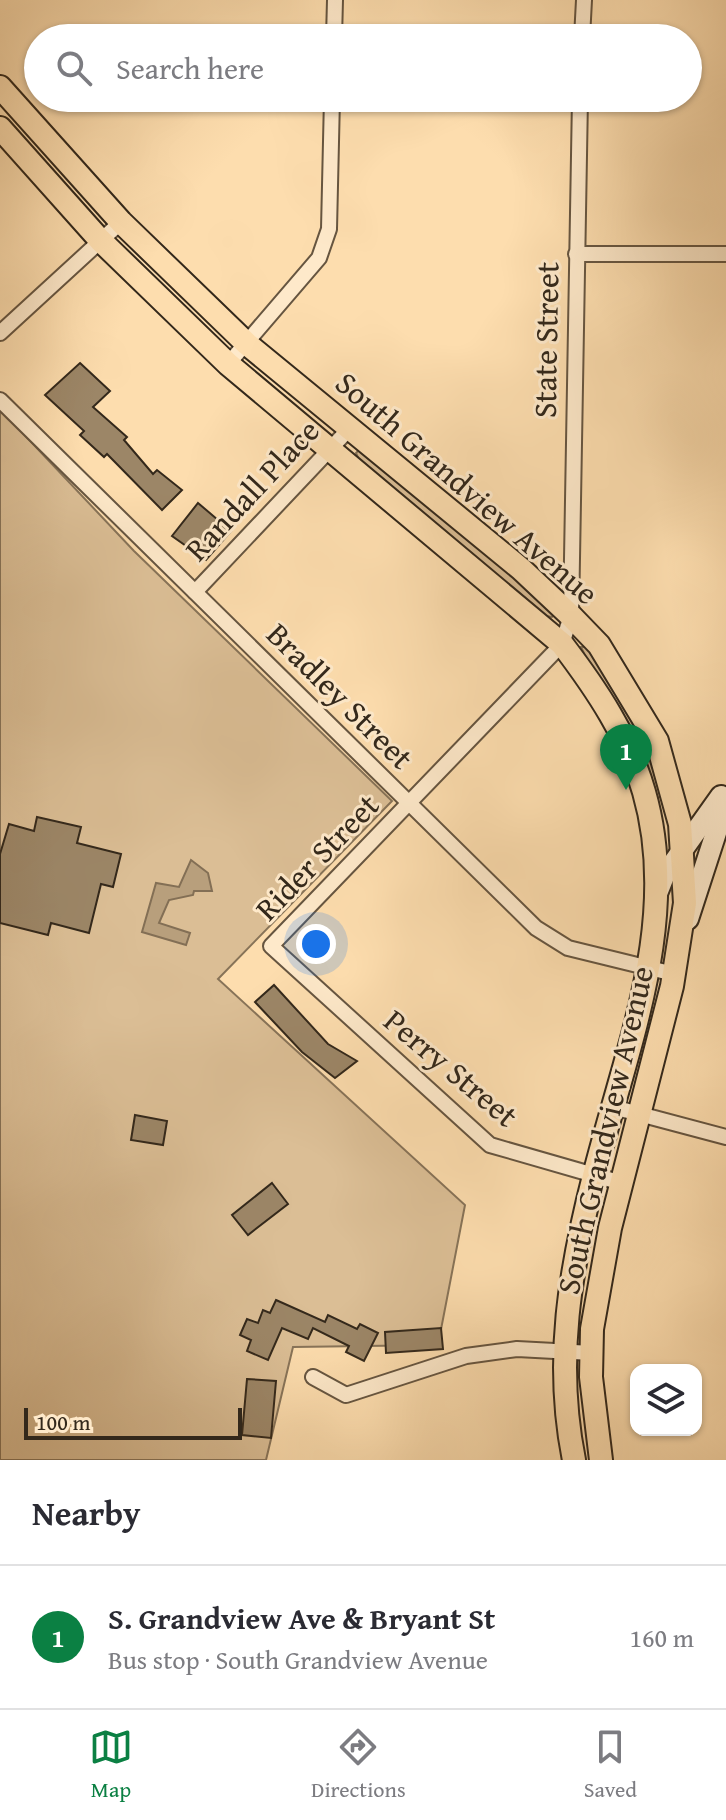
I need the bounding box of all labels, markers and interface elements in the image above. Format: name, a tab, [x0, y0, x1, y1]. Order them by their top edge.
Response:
search box	[24, 24, 702, 112]
icon: search	[52, 46, 96, 90]
text: Search here	[116, 46, 264, 90]
street label: State Street	[521, 261, 570, 419]
street label: South Grandview Avenue	[325, 360, 609, 615]
street label: Randall Place	[173, 408, 330, 571]
street label: Bradley Street	[256, 611, 425, 780]
pin: 1	[600, 724, 652, 790]
street label: Rider Street	[244, 783, 389, 931]
your location	[296, 924, 336, 964]
street label: South Grandview Avenue	[544, 961, 665, 1299]
street label: Perry Street	[374, 997, 529, 1138]
map controls	[630, 1364, 702, 1436]
button: layers	[630, 1364, 702, 1436]
scale bar	[24, 1404, 242, 1440]
text: 100 m	[36, 1406, 91, 1438]
text: Nearby	[32, 1488, 141, 1537]
text: S. Grandview Ave & Bryant St	[108, 1596, 495, 1640]
text: 1	[51, 1618, 65, 1657]
text: 160 m	[629, 1618, 694, 1657]
text: Bus stop · South Grandview Avenue	[108, 1640, 488, 1679]
tab: Map	[89, 1725, 133, 1805]
tab: Directions	[311, 1725, 406, 1805]
tab: Saved	[584, 1725, 637, 1805]

